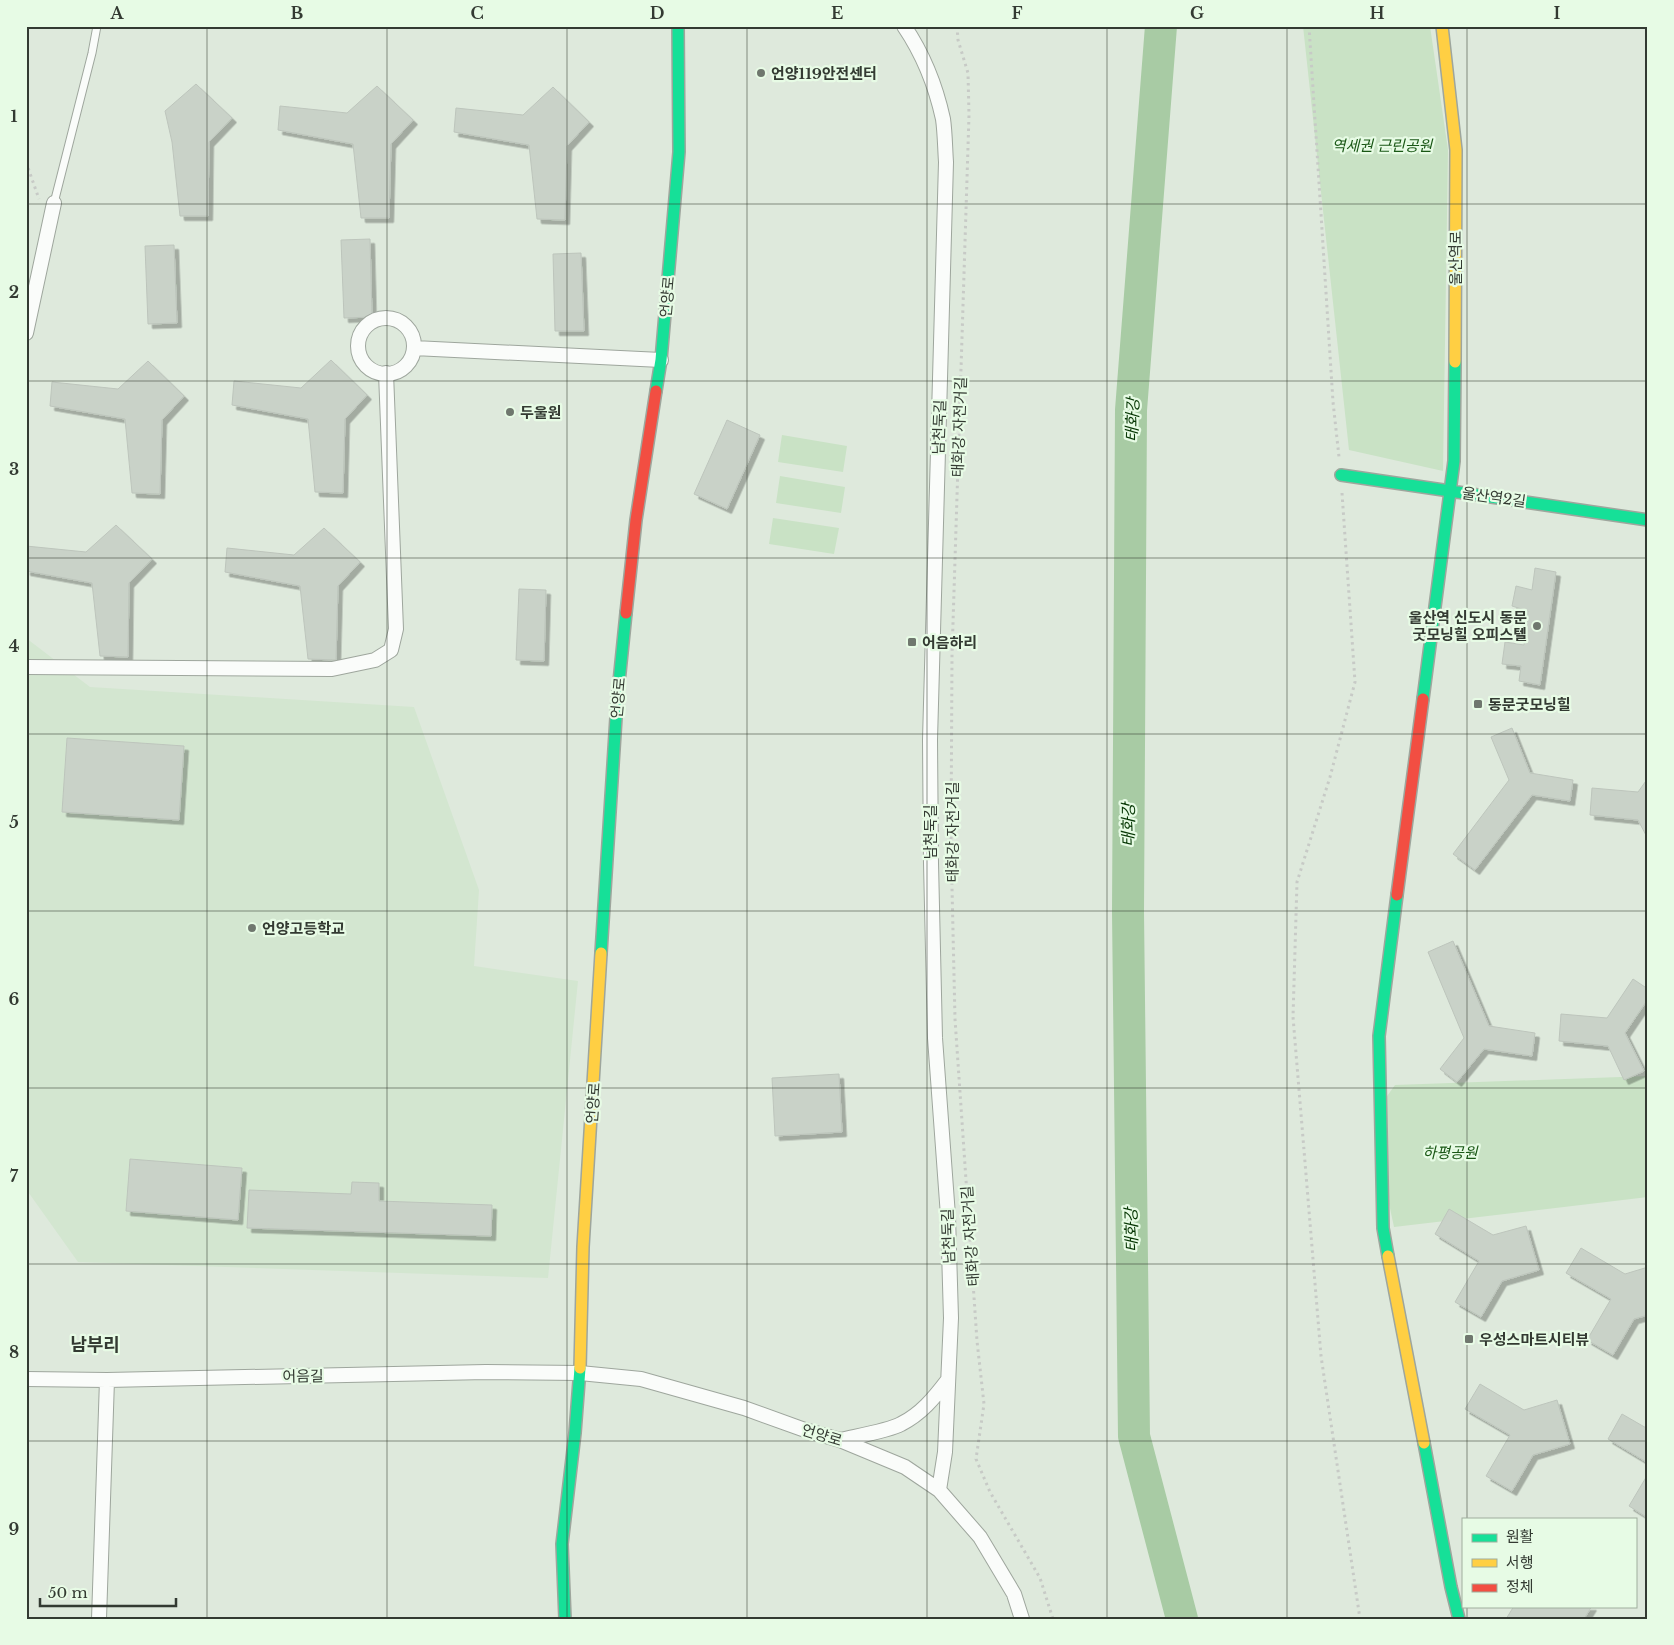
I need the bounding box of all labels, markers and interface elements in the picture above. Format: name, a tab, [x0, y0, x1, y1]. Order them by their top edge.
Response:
text: A	[110, 3, 125, 23]
text: B	[291, 3, 304, 23]
text: C	[470, 3, 484, 23]
text: D	[650, 3, 664, 23]
text: E	[831, 3, 843, 23]
text: F	[1011, 3, 1023, 23]
text: G	[1190, 3, 1204, 23]
text: H	[1369, 3, 1385, 23]
text: I	[1554, 3, 1561, 23]
place label: 언양119안전센터	[771, 64, 877, 83]
marker: 언양119안전센터	[755, 67, 767, 79]
text: 1	[11, 106, 18, 126]
park label: 역세권 근린공원	[1332, 136, 1434, 155]
street label: 울산역로	[1446, 230, 1465, 286]
street label: 언양로	[656, 276, 678, 318]
text: 2	[9, 282, 19, 302]
street label: 태화강 자전거길	[948, 376, 970, 478]
water label: 태화강	[1121, 395, 1143, 442]
street label: 남천둑길	[929, 399, 949, 455]
place label: 두울원	[520, 403, 561, 422]
marker: 두울원	[504, 406, 516, 418]
text: 3	[9, 459, 19, 479]
street label: 울산역2길	[1461, 483, 1527, 511]
place label: 울산역 신도시 동문 굿모닝힐 오피스텔	[1409, 608, 1527, 644]
marker: 울산역 신도시 동문 굿모닝힐 오피스텔	[1531, 620, 1543, 632]
place label: 어음하리	[922, 633, 977, 652]
text: 4	[9, 636, 19, 656]
marker: 어음하리	[906, 636, 918, 648]
street label: 언양로	[607, 677, 629, 719]
place label: 동문굿모닝힐	[1488, 695, 1571, 714]
marker: 동문굿모닝힐	[1472, 698, 1484, 710]
street label: 태화강 자전거길	[943, 782, 962, 882]
water label: 태화강	[1118, 801, 1138, 847]
street label: 남천둑길	[921, 804, 940, 860]
text: 5	[9, 812, 19, 832]
place label: 언양고등학교	[262, 919, 345, 938]
marker: 언양고등학교	[246, 922, 258, 934]
text: 6	[9, 989, 20, 1009]
street label: 언양로	[582, 1082, 604, 1124]
park label: 하평공원	[1422, 1143, 1479, 1162]
text: 7	[10, 1166, 19, 1186]
street label: 태화강 자전거길	[957, 1185, 983, 1287]
water label: 태화강	[1121, 1205, 1141, 1252]
street label: 남천둑길	[938, 1208, 958, 1264]
place label: 우성스마트시티뷰	[1479, 1330, 1589, 1349]
marker: 우성스마트시티뷰	[1463, 1333, 1475, 1345]
district label: 남부리	[70, 1334, 120, 1356]
text: 8	[9, 1342, 19, 1362]
street label: 어음길	[282, 1366, 324, 1386]
street label: 언양로	[799, 1420, 845, 1450]
legend	[1462, 1518, 1636, 1608]
text: 9	[9, 1519, 20, 1539]
text: 원활	[1506, 1527, 1534, 1546]
text: 서행	[1506, 1553, 1534, 1572]
scale bar	[40, 1575, 176, 1607]
text: 정체	[1506, 1577, 1534, 1596]
text: 50 m	[48, 1583, 88, 1602]

